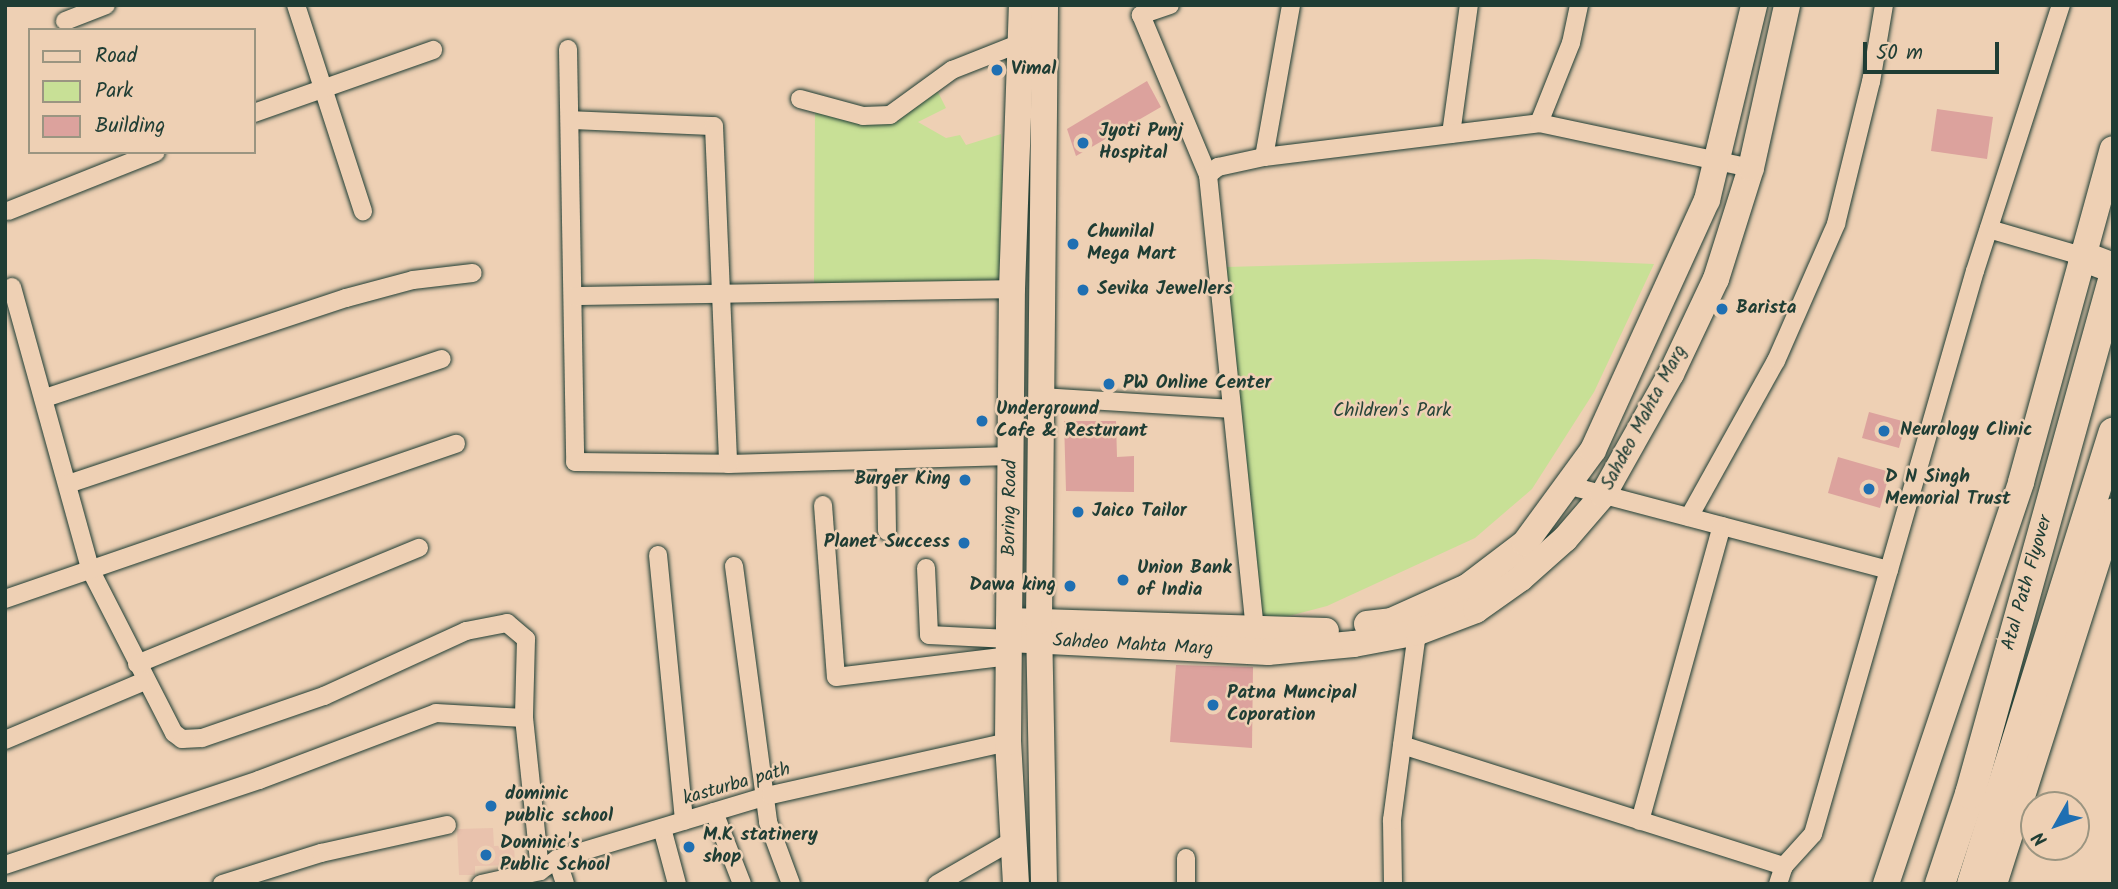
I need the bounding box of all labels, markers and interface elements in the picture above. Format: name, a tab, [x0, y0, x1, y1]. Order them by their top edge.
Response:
legend	[28, 28, 256, 154]
scale bar	[1866, 28, 2002, 72]
text: 50 m	[1876, 37, 1923, 70]
text: Road	[95, 40, 137, 73]
place label: Vimal	[1011, 59, 1056, 81]
marker: Vimal	[989, 62, 1005, 78]
text: Park	[95, 75, 133, 108]
text: Building	[95, 110, 165, 143]
place label: Jyoti Punj Hospital	[1099, 121, 1183, 165]
marker: Jyoti Punj Hospital	[1073, 133, 1093, 153]
place label: Chunilal Mega Mart	[1087, 222, 1176, 266]
marker: Chunilal Mega Mart	[1065, 236, 1081, 252]
place label: Sevika Jewellers	[1097, 279, 1232, 301]
marker: Sevika Jewellers	[1075, 282, 1091, 298]
place label: Barista	[1736, 298, 1796, 320]
marker: Barista	[1714, 301, 1730, 317]
street label: Sahdeo Mahta Marg	[1597, 342, 1693, 494]
place label: PW Online Center	[1123, 373, 1271, 395]
marker: PW Online Center	[1101, 376, 1117, 392]
place label: Underground Cafe & Resturant	[996, 399, 1148, 443]
park label: Children's Park	[1333, 401, 1451, 423]
marker: Underground Cafe & Resturant	[974, 413, 990, 429]
place label: Neurology Clinic	[1900, 420, 2033, 442]
marker: Neurology Clinic	[1874, 421, 1894, 441]
street label: Boring Road	[999, 460, 1023, 556]
place label: D N Singh Memorial Trust	[1885, 467, 2011, 511]
place label: Burger King	[854, 469, 951, 491]
marker: Burger King	[957, 472, 973, 488]
marker: D N Singh Memorial Trust	[1859, 479, 1879, 499]
place label: Jaico Tailor	[1092, 501, 1187, 523]
marker: Jaico Tailor	[1070, 504, 1086, 520]
street label: Atal Path Flyover	[1998, 513, 2058, 653]
place label: Planet Success	[824, 532, 950, 554]
marker: Planet Success	[956, 535, 972, 551]
place label: Union Bank of India	[1137, 558, 1232, 602]
marker: Union Bank of India	[1115, 572, 1131, 588]
place label: Dawa king	[969, 575, 1056, 597]
marker: Dawa king	[1062, 578, 1078, 594]
street label: Sahdeo Mahta Marg	[1052, 630, 1214, 662]
place label: Patna Muncipal Coporation	[1227, 683, 1357, 727]
marker: Patna Muncipal Coporation	[1205, 697, 1221, 713]
street label: kasturba path	[681, 759, 793, 811]
place label: dominic public school	[505, 784, 613, 828]
north arrow	[2020, 791, 2090, 861]
marker: dominic public school	[483, 798, 499, 814]
text: N	[2025, 824, 2056, 852]
place label: M.K statinery shop	[703, 825, 818, 869]
place label: Dominic's Public School	[500, 833, 610, 877]
marker: M.K statinery shop	[681, 839, 697, 855]
marker: Dominic's Public School	[478, 847, 494, 863]

